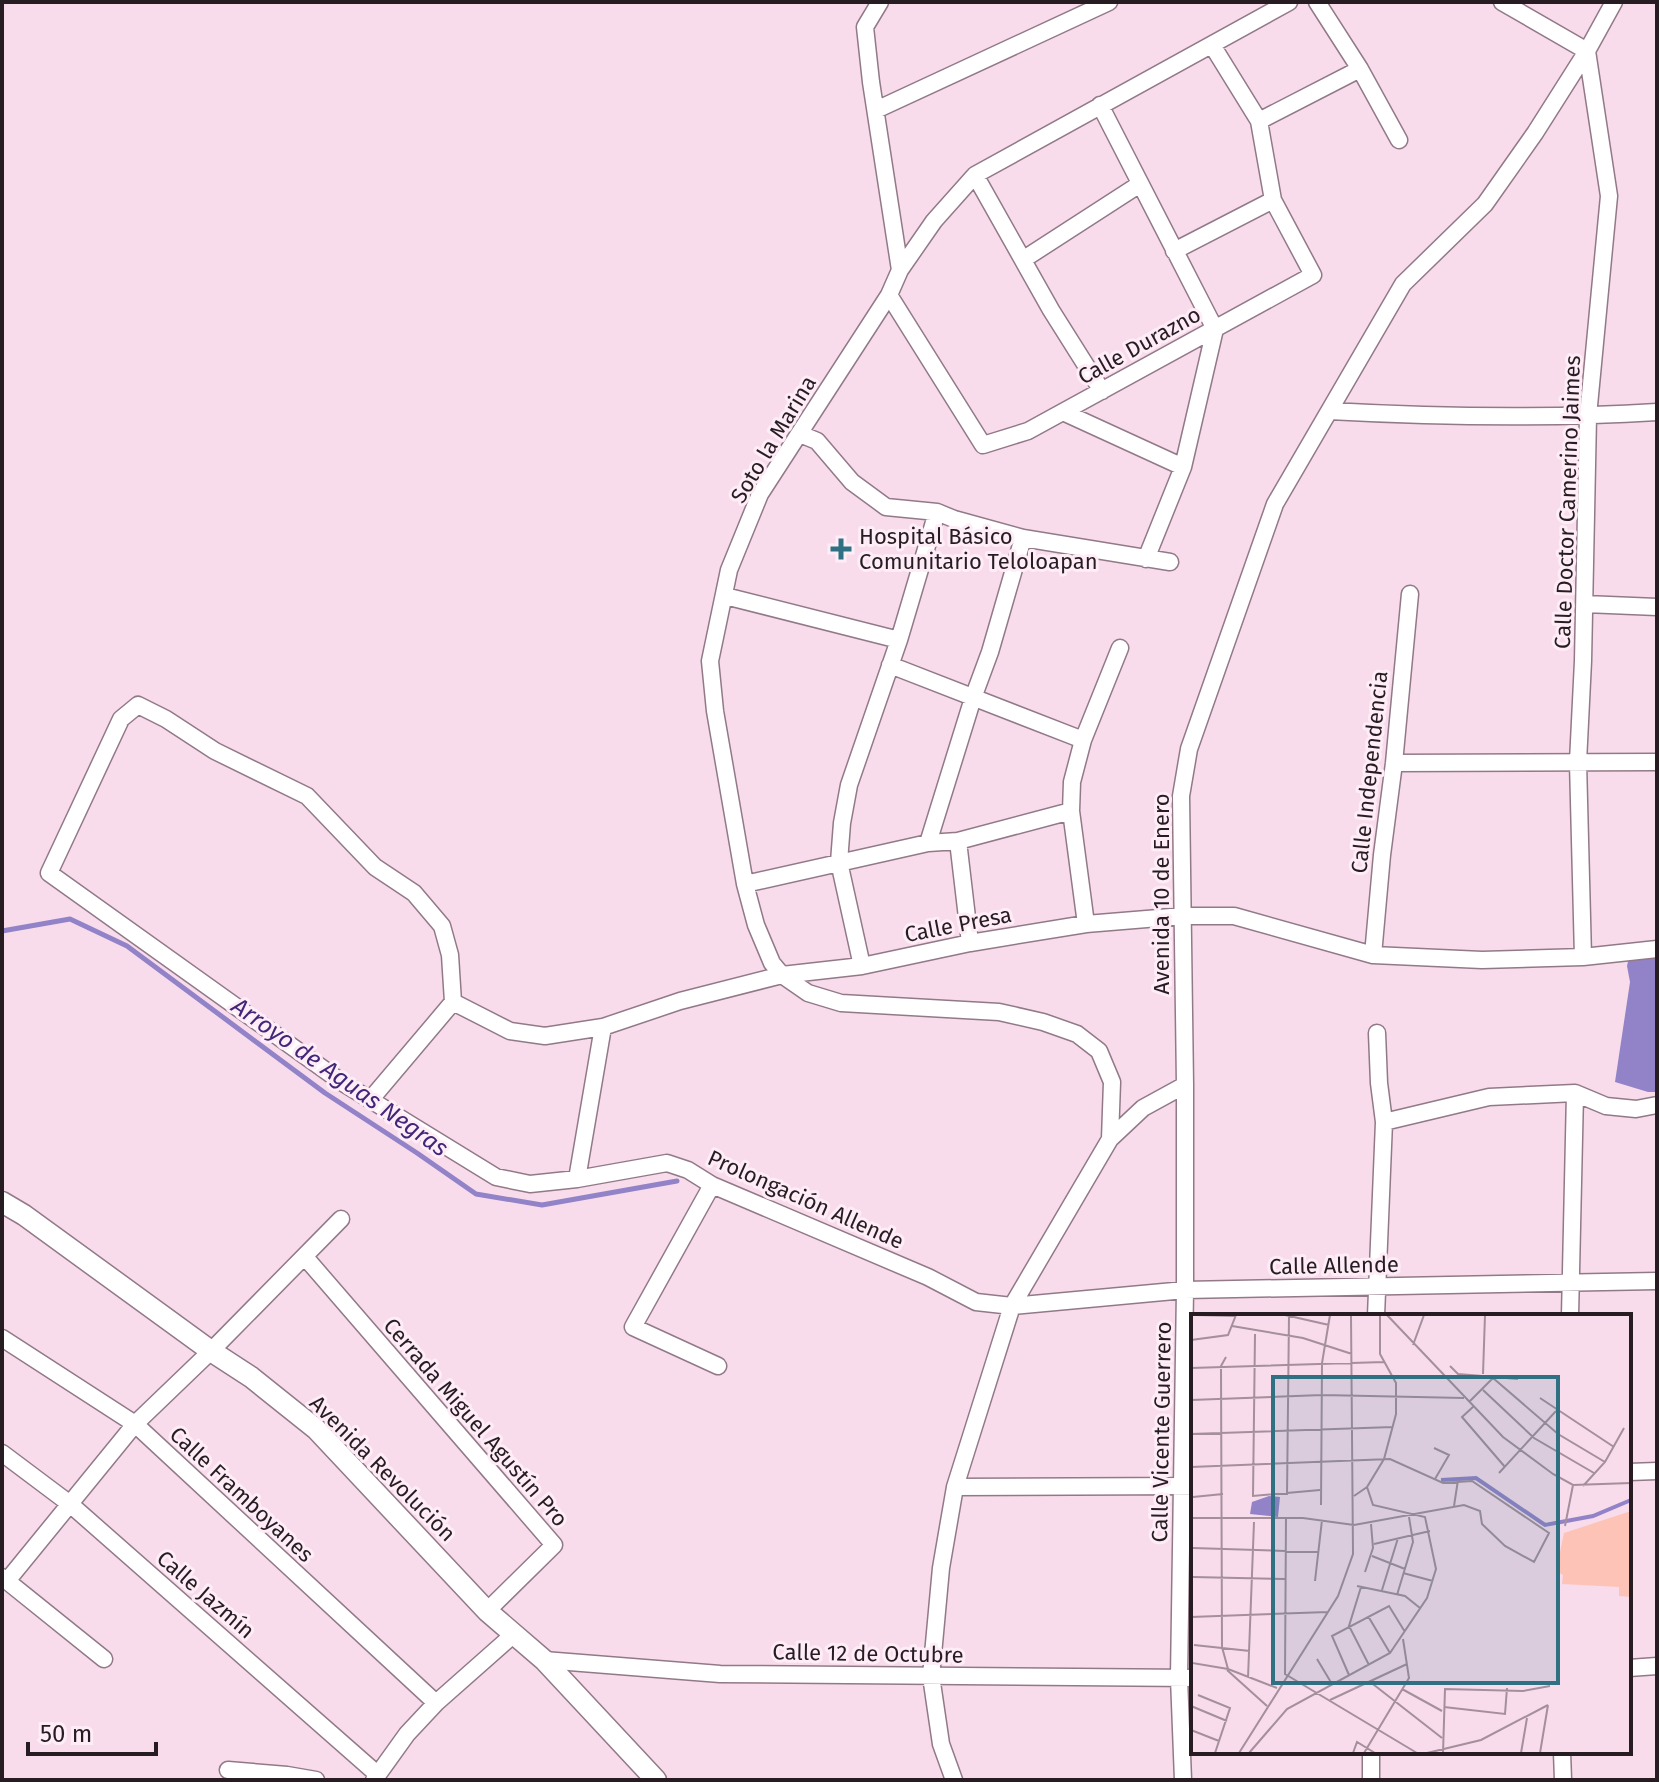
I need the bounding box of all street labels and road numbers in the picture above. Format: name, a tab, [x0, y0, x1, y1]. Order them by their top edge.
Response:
street label: Calle Durazno	[1073, 301, 1205, 390]
street label: Calle Doctor Camerino Jaimes	[1549, 355, 1586, 649]
street label: Soto la Marina	[725, 371, 822, 508]
street label: Calle Independencia	[1345, 669, 1394, 875]
street label: Avenida 10 de Enero	[1148, 793, 1175, 995]
street label: Calle Presa	[902, 901, 1014, 948]
street label: Prolongación Allende	[704, 1144, 908, 1255]
street label: Calle Allende	[1269, 1251, 1399, 1280]
street label: Cerrada Miguel Agustín Pro	[378, 1313, 574, 1532]
street label: Calle Vicente Guerrero	[1146, 1321, 1177, 1543]
street label: Avenida Revolución	[304, 1390, 461, 1547]
street label: Calle Framboyanes	[164, 1421, 319, 1568]
street label: Calle Jazmín	[151, 1545, 260, 1644]
street label: Calle 12 de Octubre	[772, 1638, 964, 1669]

